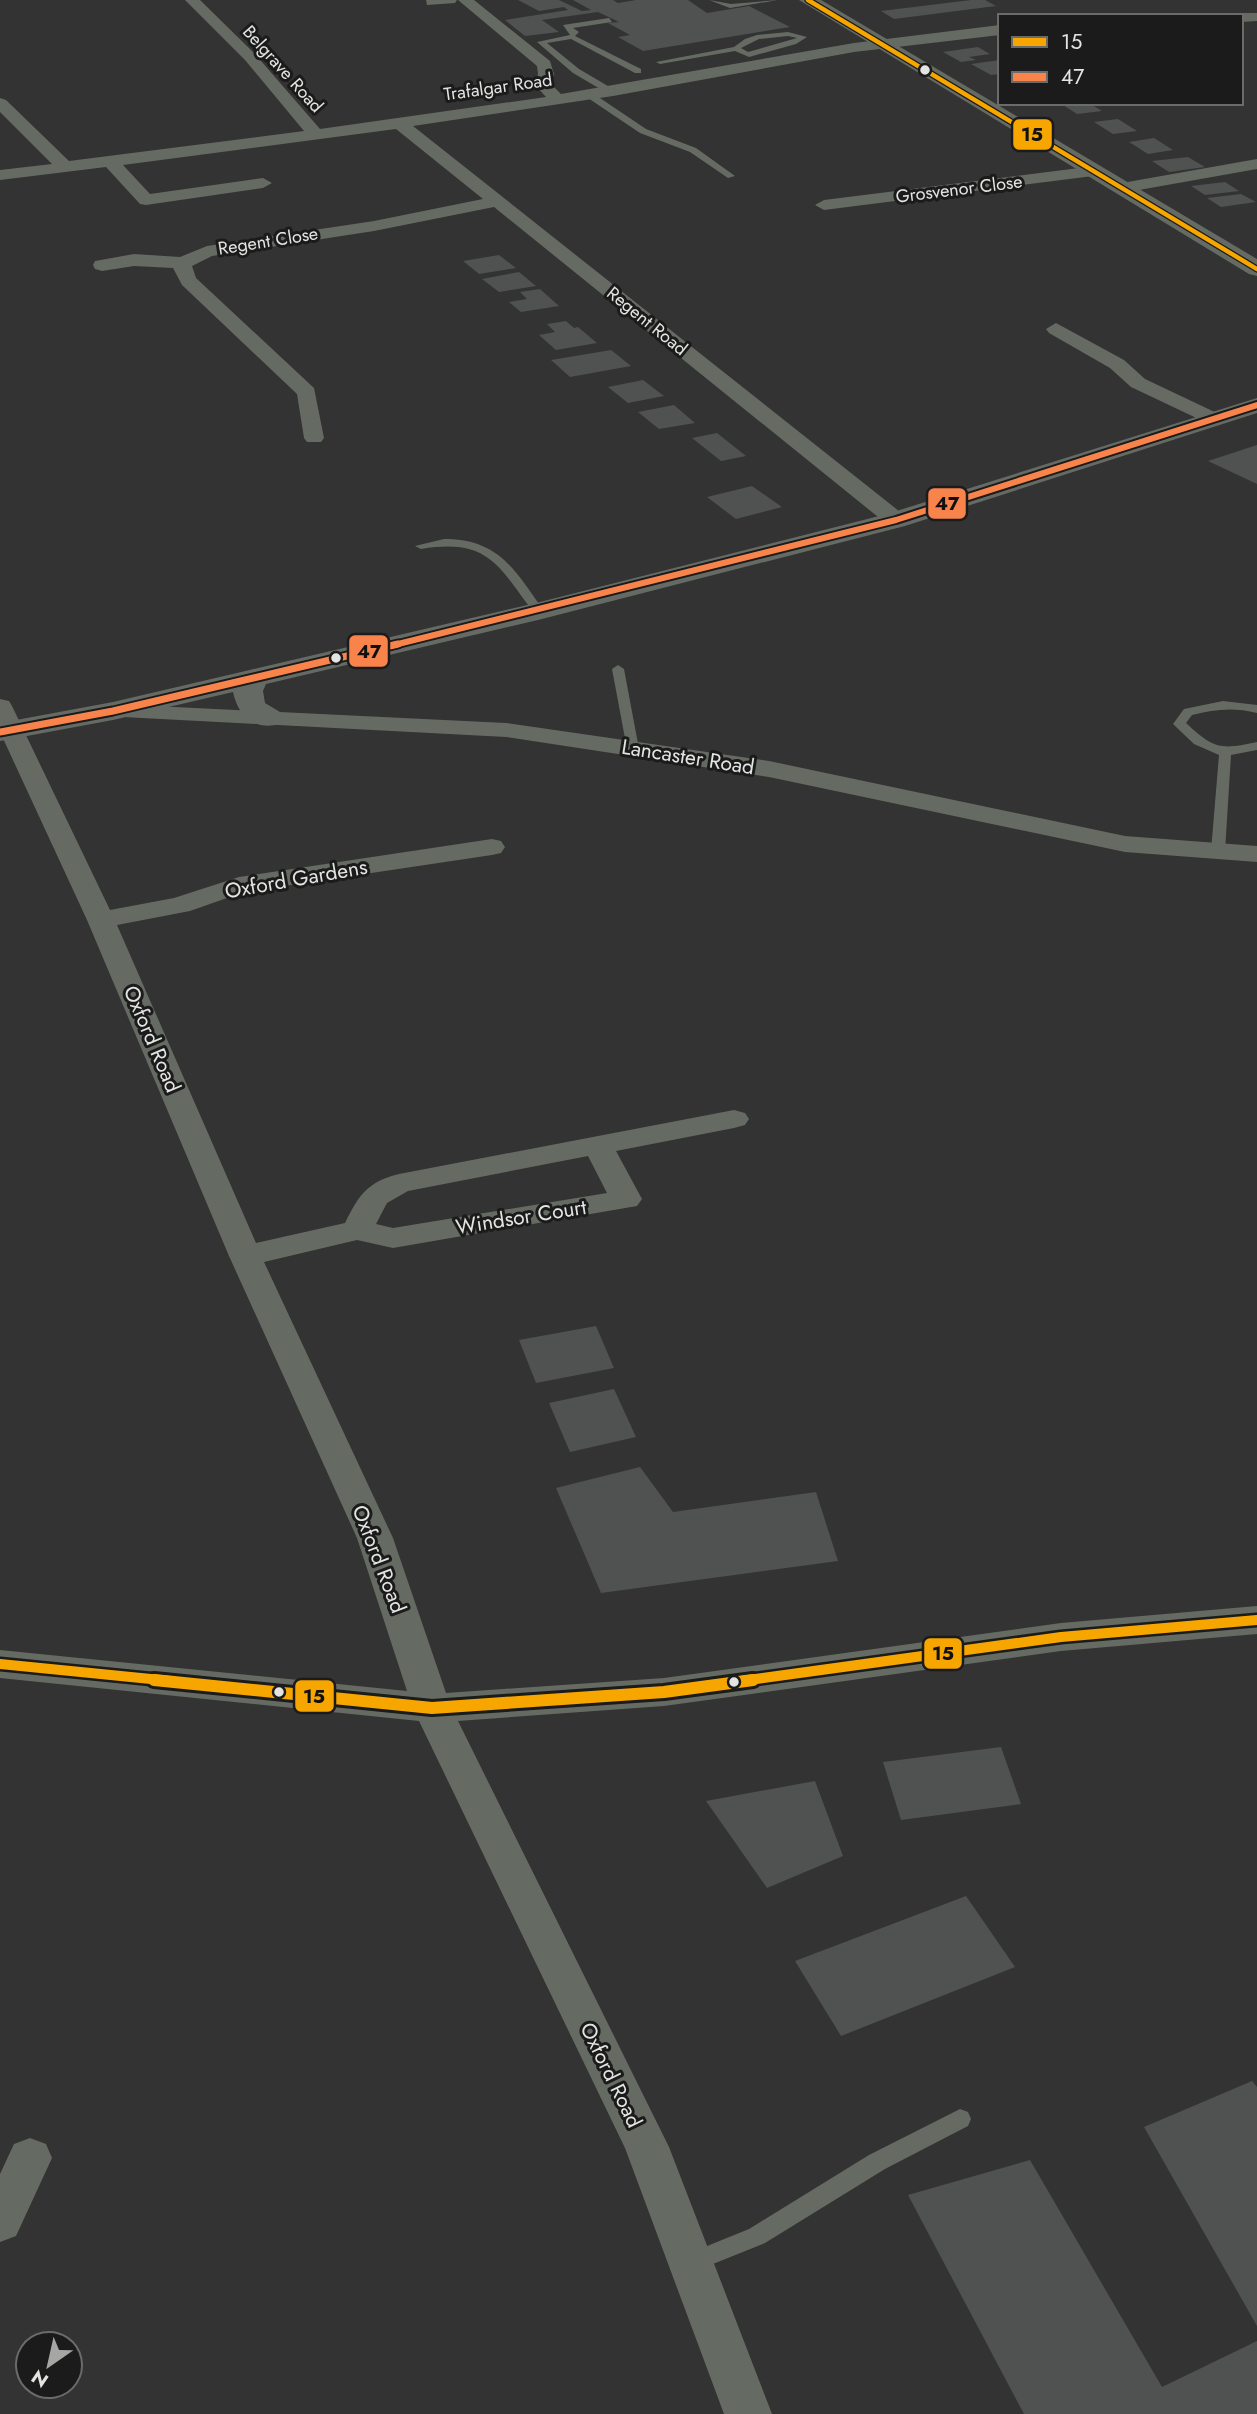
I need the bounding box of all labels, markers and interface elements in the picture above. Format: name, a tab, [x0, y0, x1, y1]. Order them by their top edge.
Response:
legend	[998, 14, 1243, 105]
street label: Belgrave Road	[237, 20, 329, 118]
text: 15	[1061, 27, 1082, 57]
text: 47	[1061, 62, 1084, 92]
unlabelled marker	[918, 63, 932, 77]
street label: Trafalgar Road	[442, 67, 554, 107]
line badge: 15	[1012, 118, 1053, 151]
text: 15	[1021, 121, 1043, 148]
street label: Grosvenor Close	[894, 168, 1024, 210]
street label: Regent Close	[216, 220, 320, 262]
street label: Regent Road	[601, 280, 693, 362]
line badge: 47	[927, 487, 967, 520]
text: 47	[935, 490, 960, 517]
line badge: 47	[348, 634, 389, 668]
text: 47	[357, 638, 382, 665]
unlabelled marker	[329, 651, 343, 665]
street label: Lancaster Road	[620, 732, 756, 782]
street label: Oxford Gardens	[222, 852, 370, 906]
street label: Oxford Road	[116, 981, 188, 1097]
street label: Windsor Court	[454, 1192, 588, 1242]
street label: Oxford Road	[345, 1501, 413, 1617]
line badge: 15	[923, 1637, 963, 1670]
text: 15	[932, 1640, 954, 1667]
unlabelled marker	[727, 1675, 741, 1689]
line badge: 15	[294, 1679, 335, 1713]
text: 15	[303, 1683, 325, 1710]
unlabelled marker	[272, 1685, 286, 1699]
street label: Oxford Road	[573, 2017, 649, 2133]
north arrow	[14, 2330, 84, 2400]
text: N	[26, 2363, 54, 2394]

